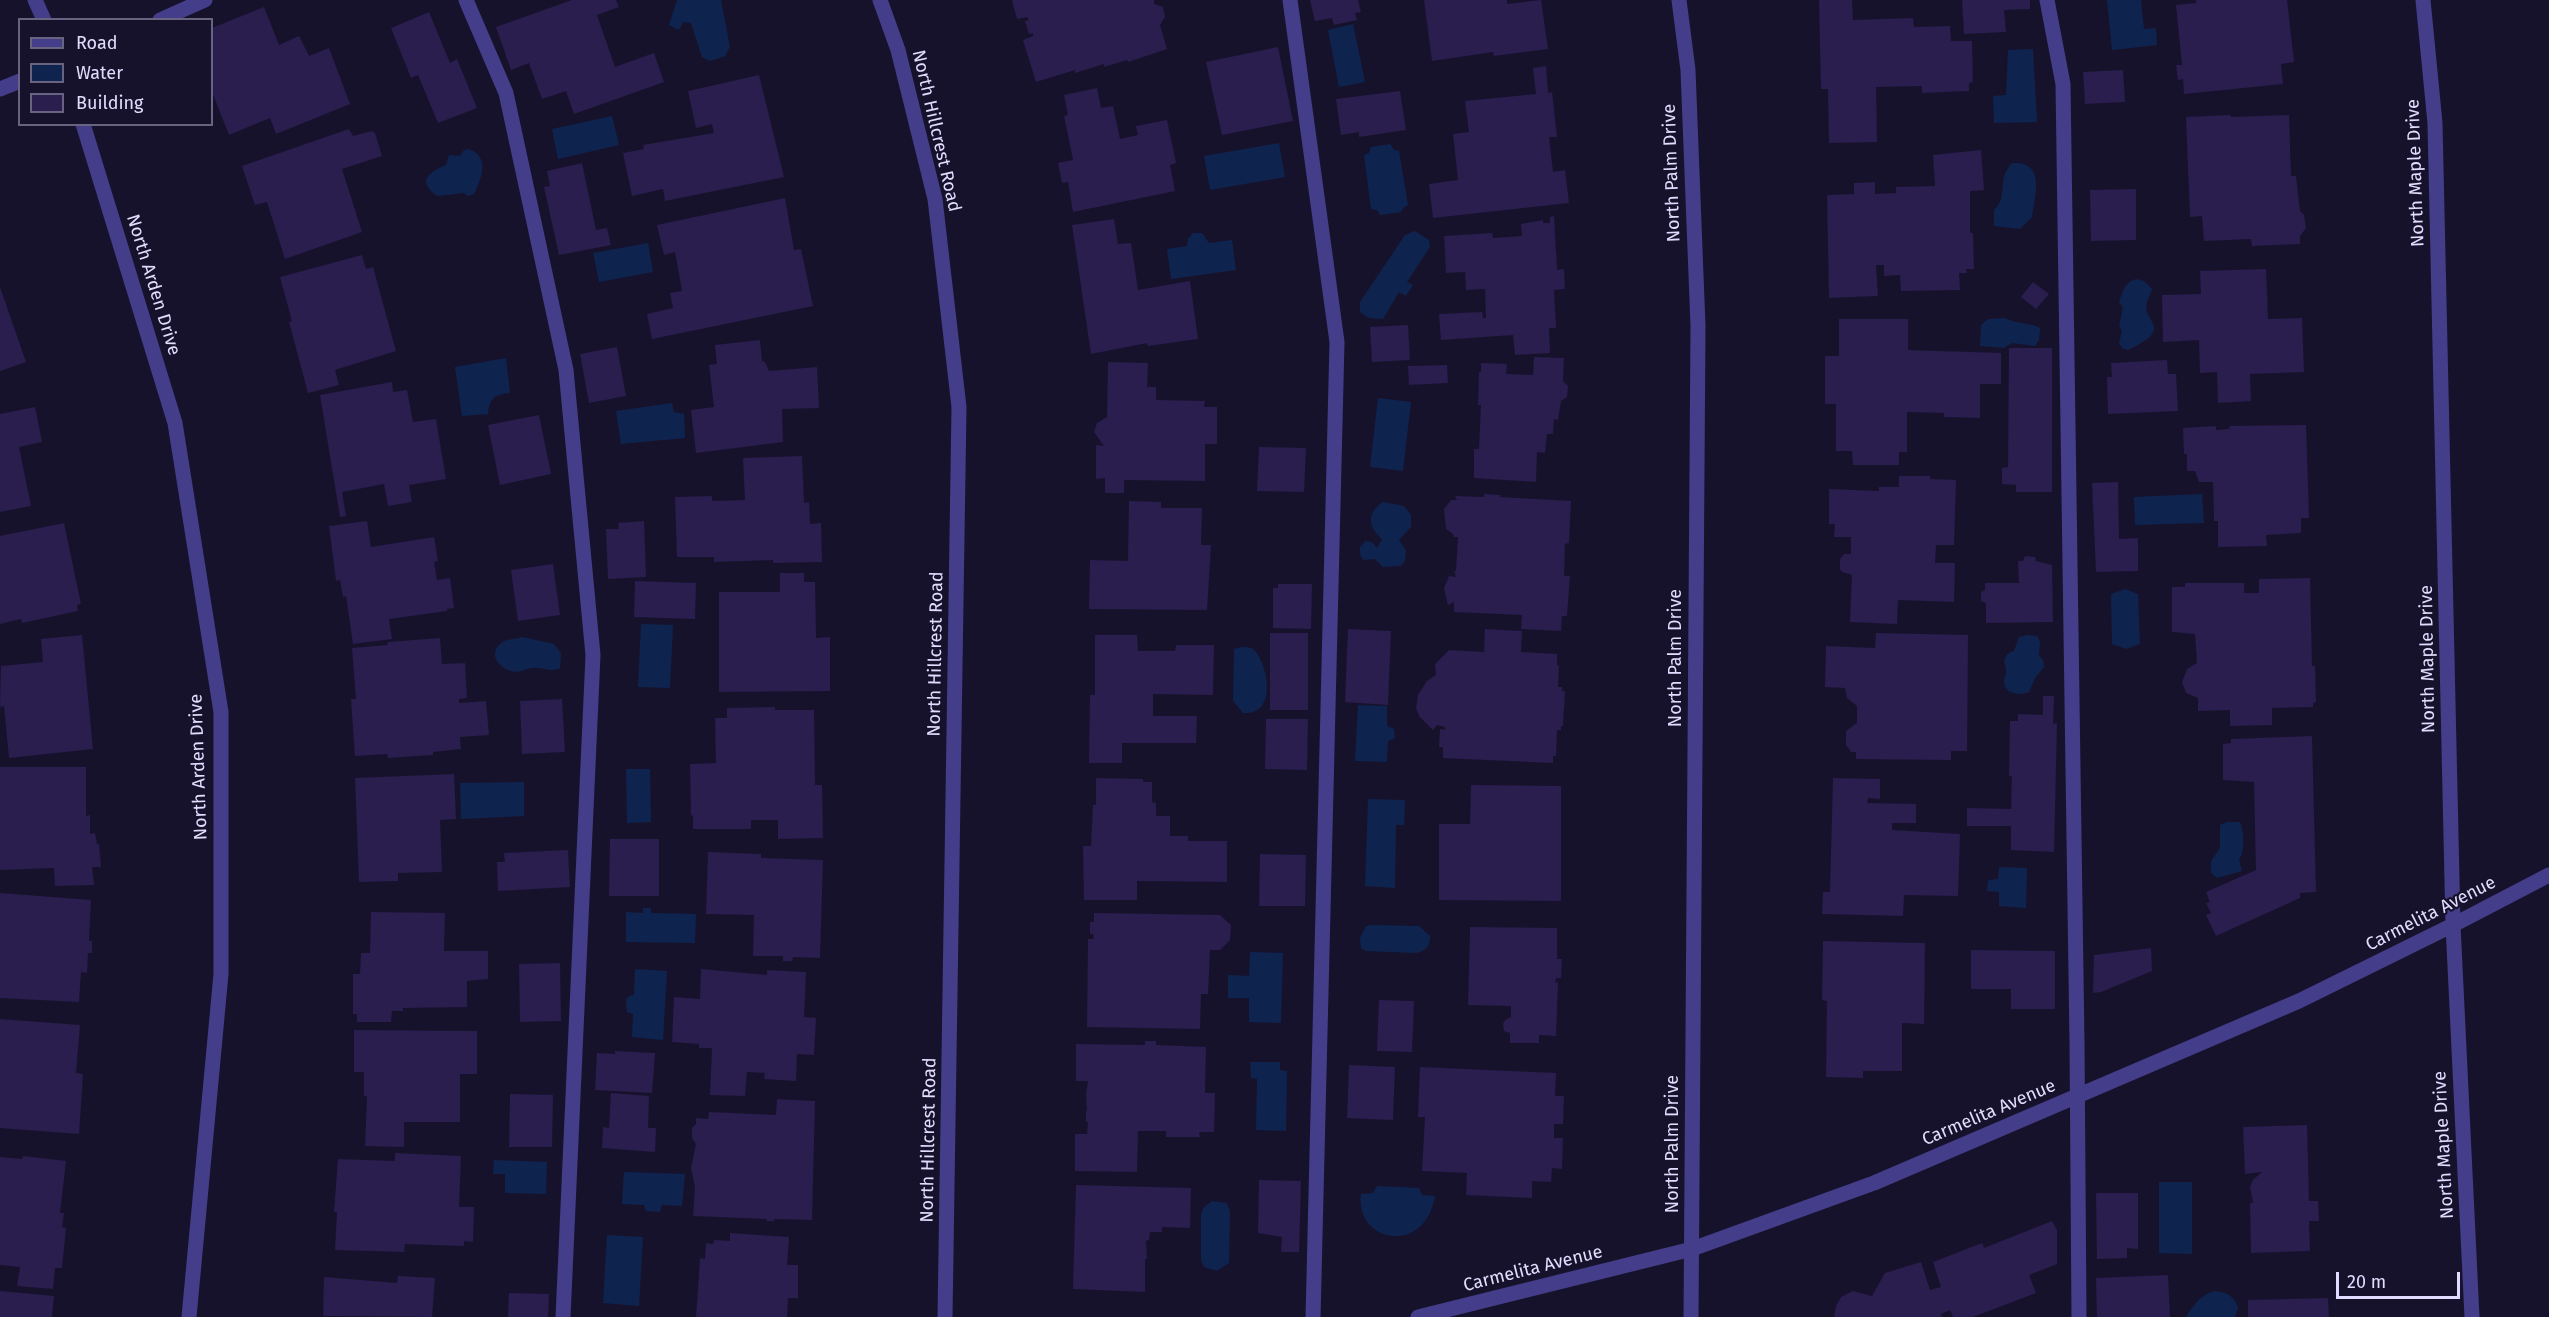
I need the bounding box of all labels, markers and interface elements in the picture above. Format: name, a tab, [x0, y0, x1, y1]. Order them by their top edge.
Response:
legend	[18, 18, 213, 126]
text: Road	[76, 32, 118, 54]
street label: North Hillcrest Road	[907, 48, 965, 214]
text: Water	[76, 62, 123, 84]
text: Building	[76, 92, 143, 114]
street label: North Maple Drive	[2403, 99, 2429, 247]
street label: North Palm Drive	[1659, 104, 1685, 242]
street label: North Arden Drive	[121, 212, 185, 358]
street label: North Hillcrest Road	[924, 571, 948, 737]
street label: North Maple Drive	[2416, 585, 2440, 733]
street label: North Palm Drive	[1665, 589, 1687, 727]
street label: North Arden Drive	[186, 693, 212, 841]
street label: Carmelita Avenue	[2362, 872, 2500, 956]
street label: North Hillcrest Road	[917, 1057, 941, 1223]
street label: North Maple Drive	[2429, 1071, 2459, 1219]
street label: North Palm Drive	[1662, 1075, 1684, 1213]
street label: Carmelita Avenue	[1919, 1075, 2059, 1151]
street label: Carmelita Avenue	[1461, 1241, 1605, 1297]
scale bar	[2339, 1260, 2464, 1298]
text: 20 m	[2347, 1271, 2386, 1293]

